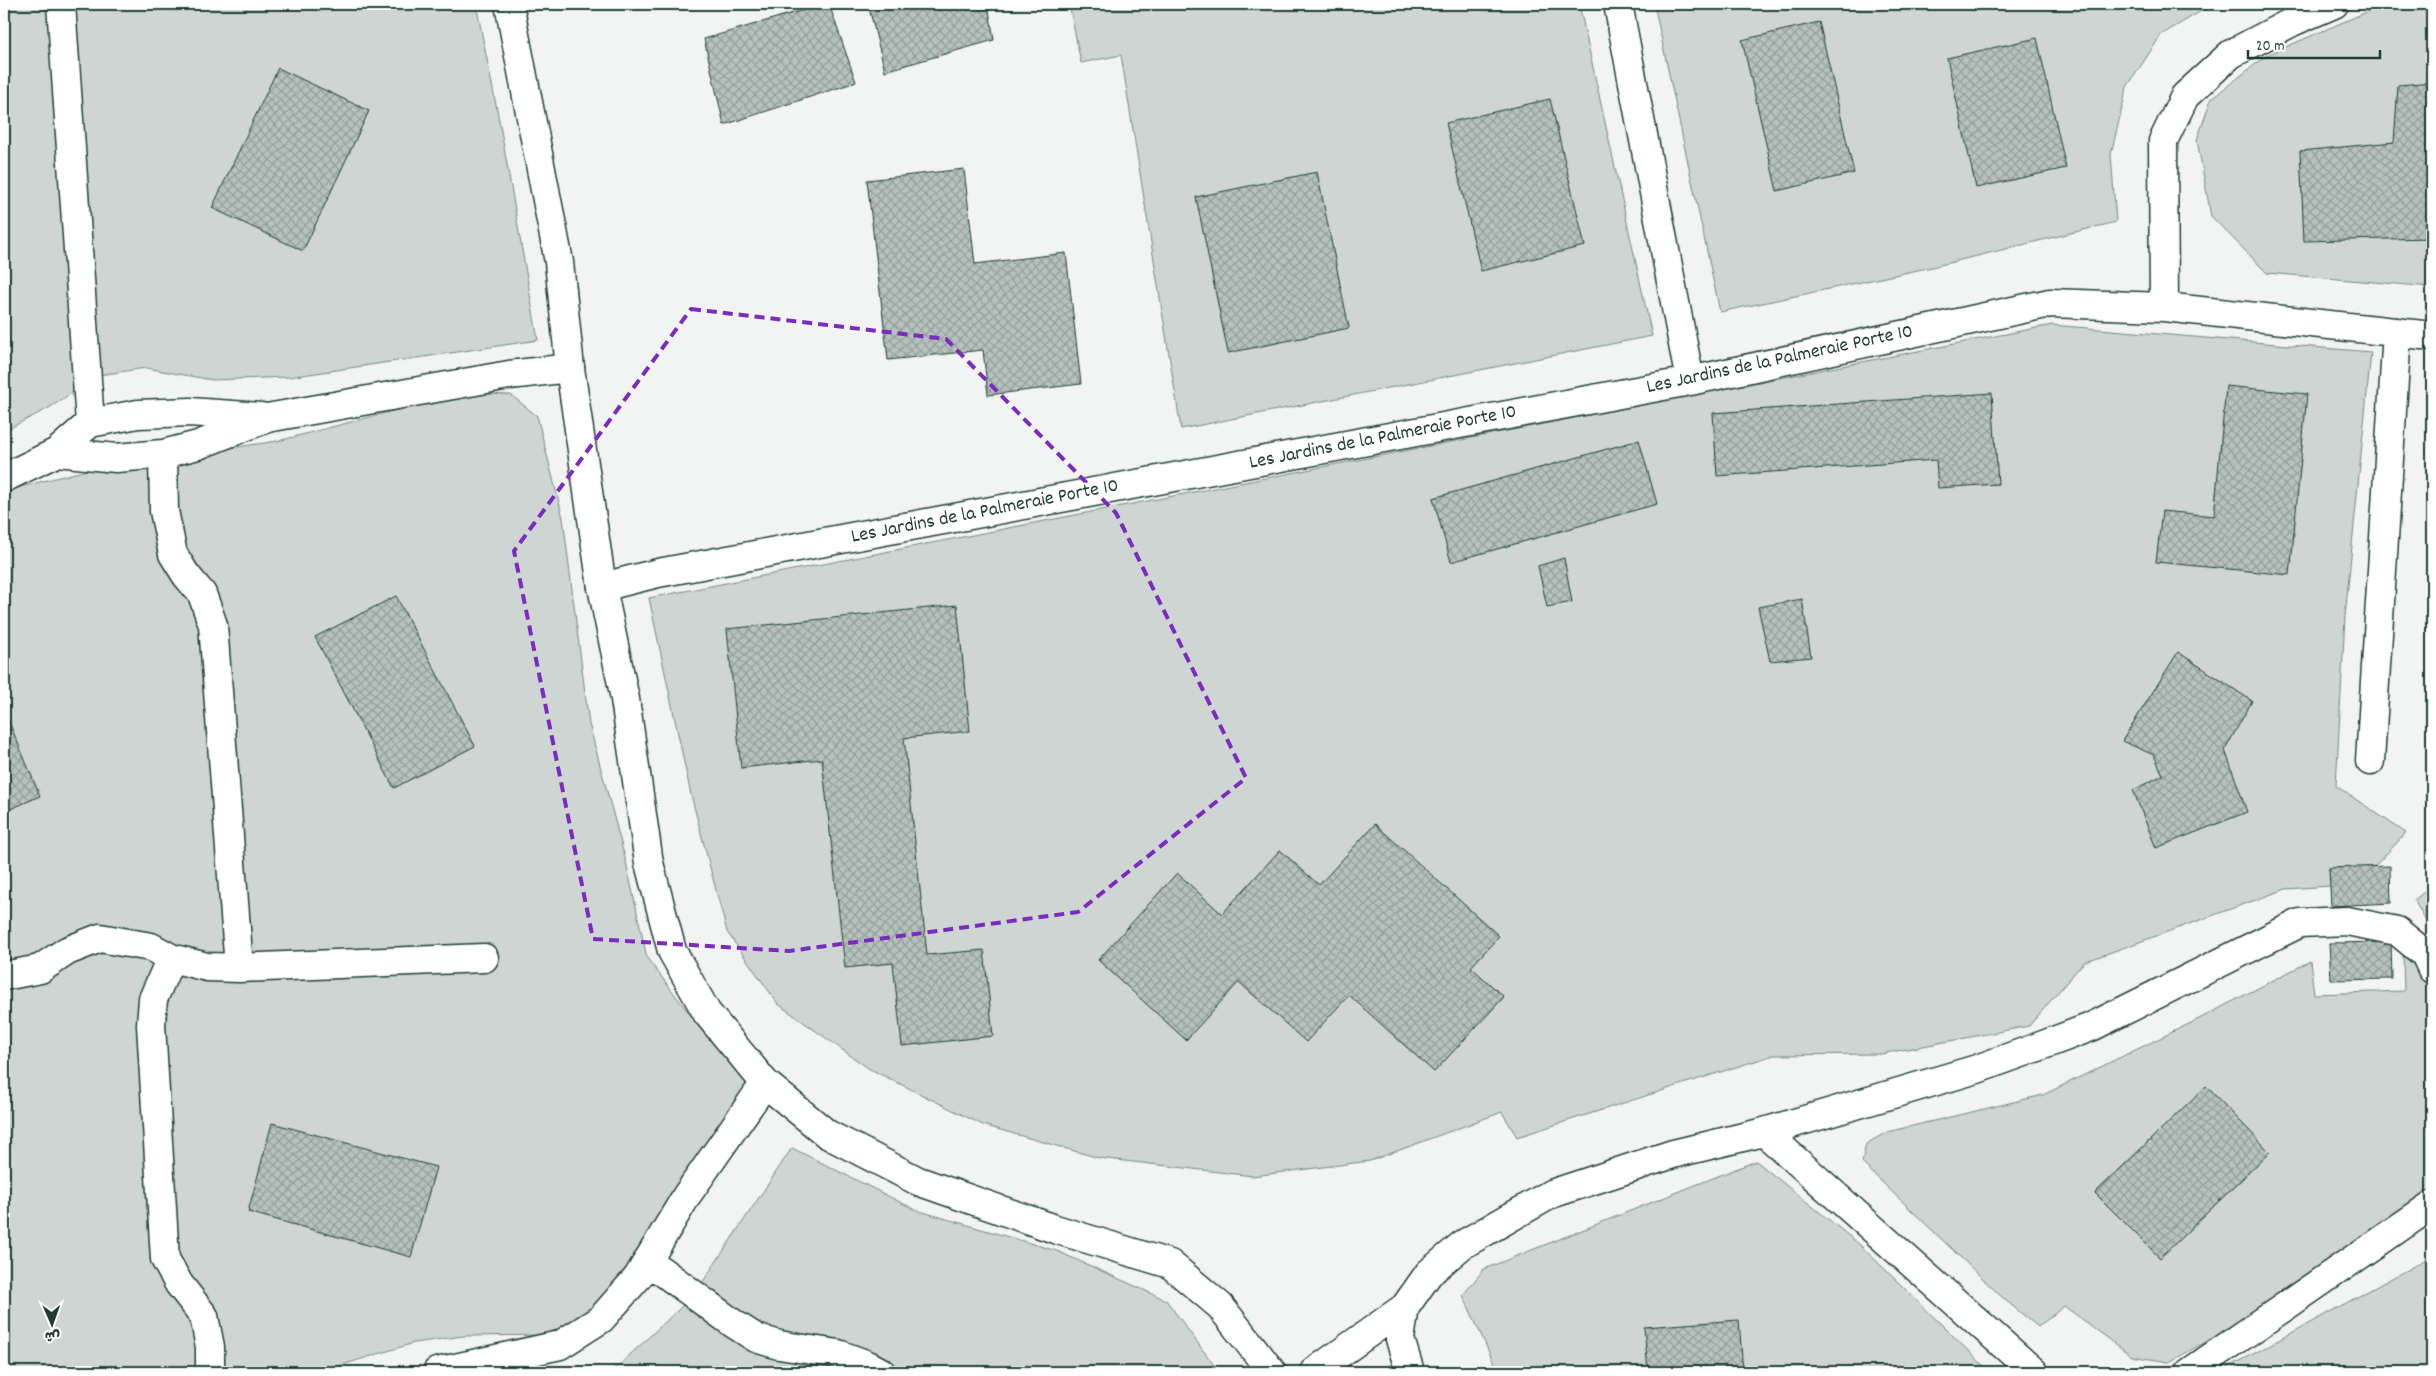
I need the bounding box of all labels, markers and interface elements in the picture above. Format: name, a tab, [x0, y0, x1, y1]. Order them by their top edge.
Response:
scale bar	[2248, 28, 2381, 60]
text: 20 m	[2256, 36, 2284, 58]
street label: Les Jardins de la Palmeraie Porte 10	[1644, 318, 1916, 402]
street label: Les Jardins de la Palmeraie Porte 10	[1247, 398, 1519, 478]
street label: Les Jardins de la Palmeraie Porte 10	[849, 472, 1121, 552]
north arrow	[28, 1298, 78, 1348]
text: ش	[44, 1325, 60, 1345]

